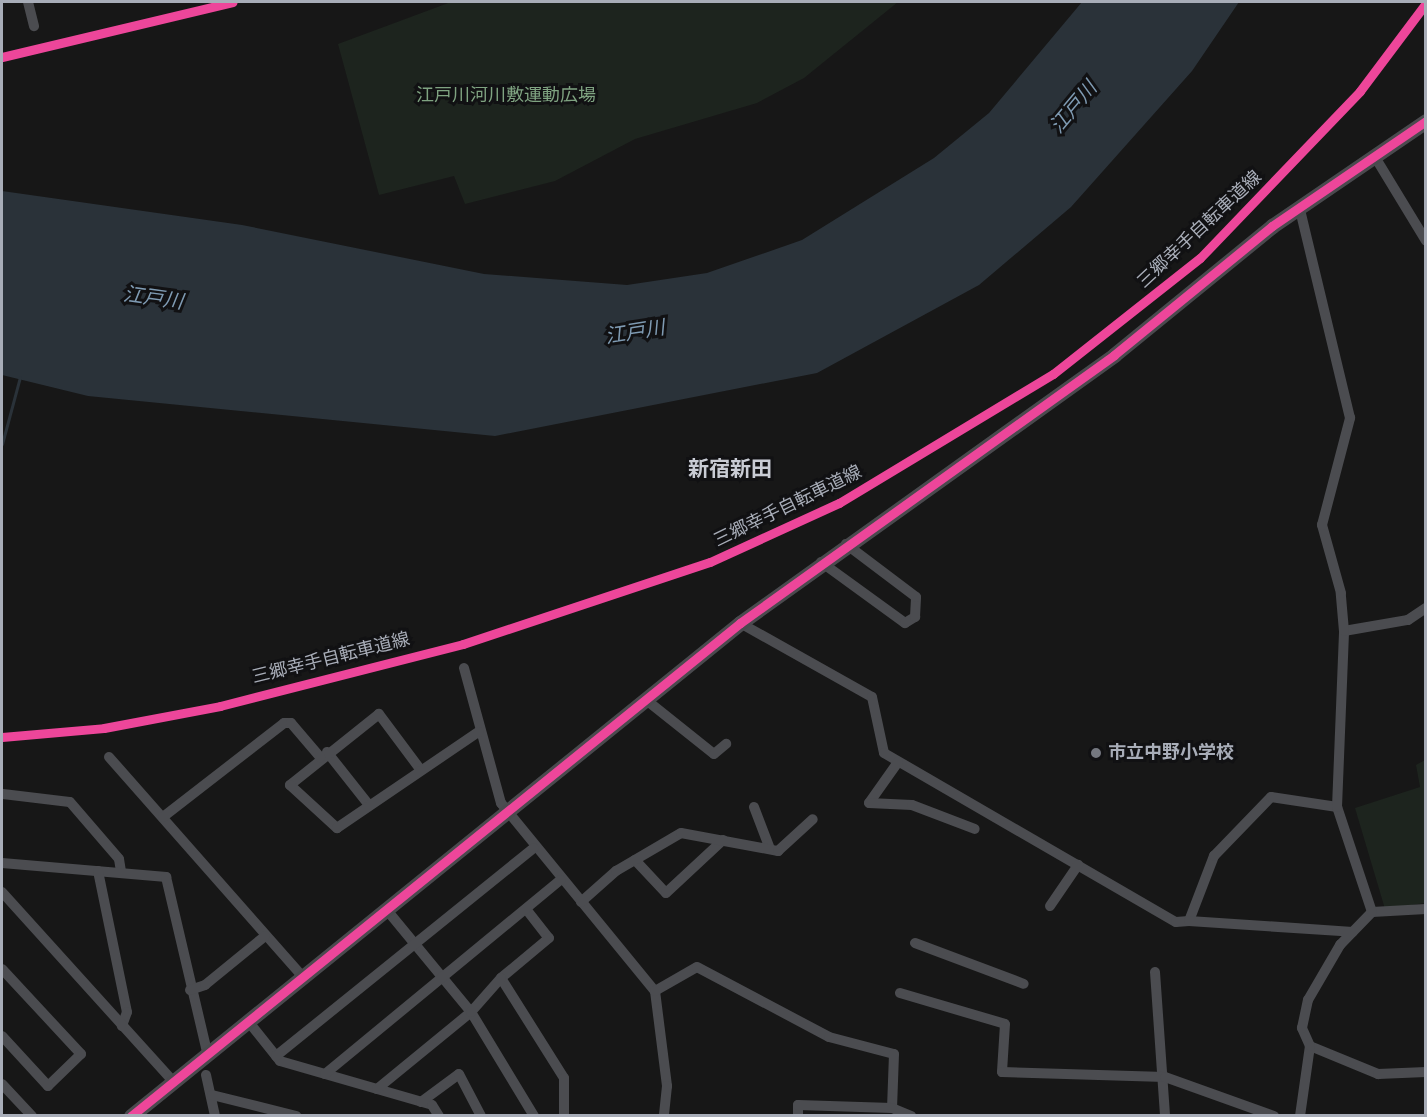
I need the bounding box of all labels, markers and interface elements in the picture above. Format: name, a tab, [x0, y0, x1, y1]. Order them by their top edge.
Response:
water label: 江戸川	[1046, 77, 1102, 139]
park label: 江戸川河川敷運動広場	[416, 85, 596, 107]
street label: 三郷幸手自転車道線	[1133, 167, 1267, 293]
water label: 江戸川	[122, 283, 184, 315]
water label: 江戸川	[603, 316, 667, 350]
district label: 新宿新田	[688, 457, 772, 483]
street label: 三郷幸手自転車道線	[710, 462, 866, 552]
street label: 三郷幸手自転車道線	[250, 629, 412, 689]
place label: 市立中野小学校	[1108, 742, 1234, 764]
marker: 市立中野小学校	[1089, 746, 1103, 760]

